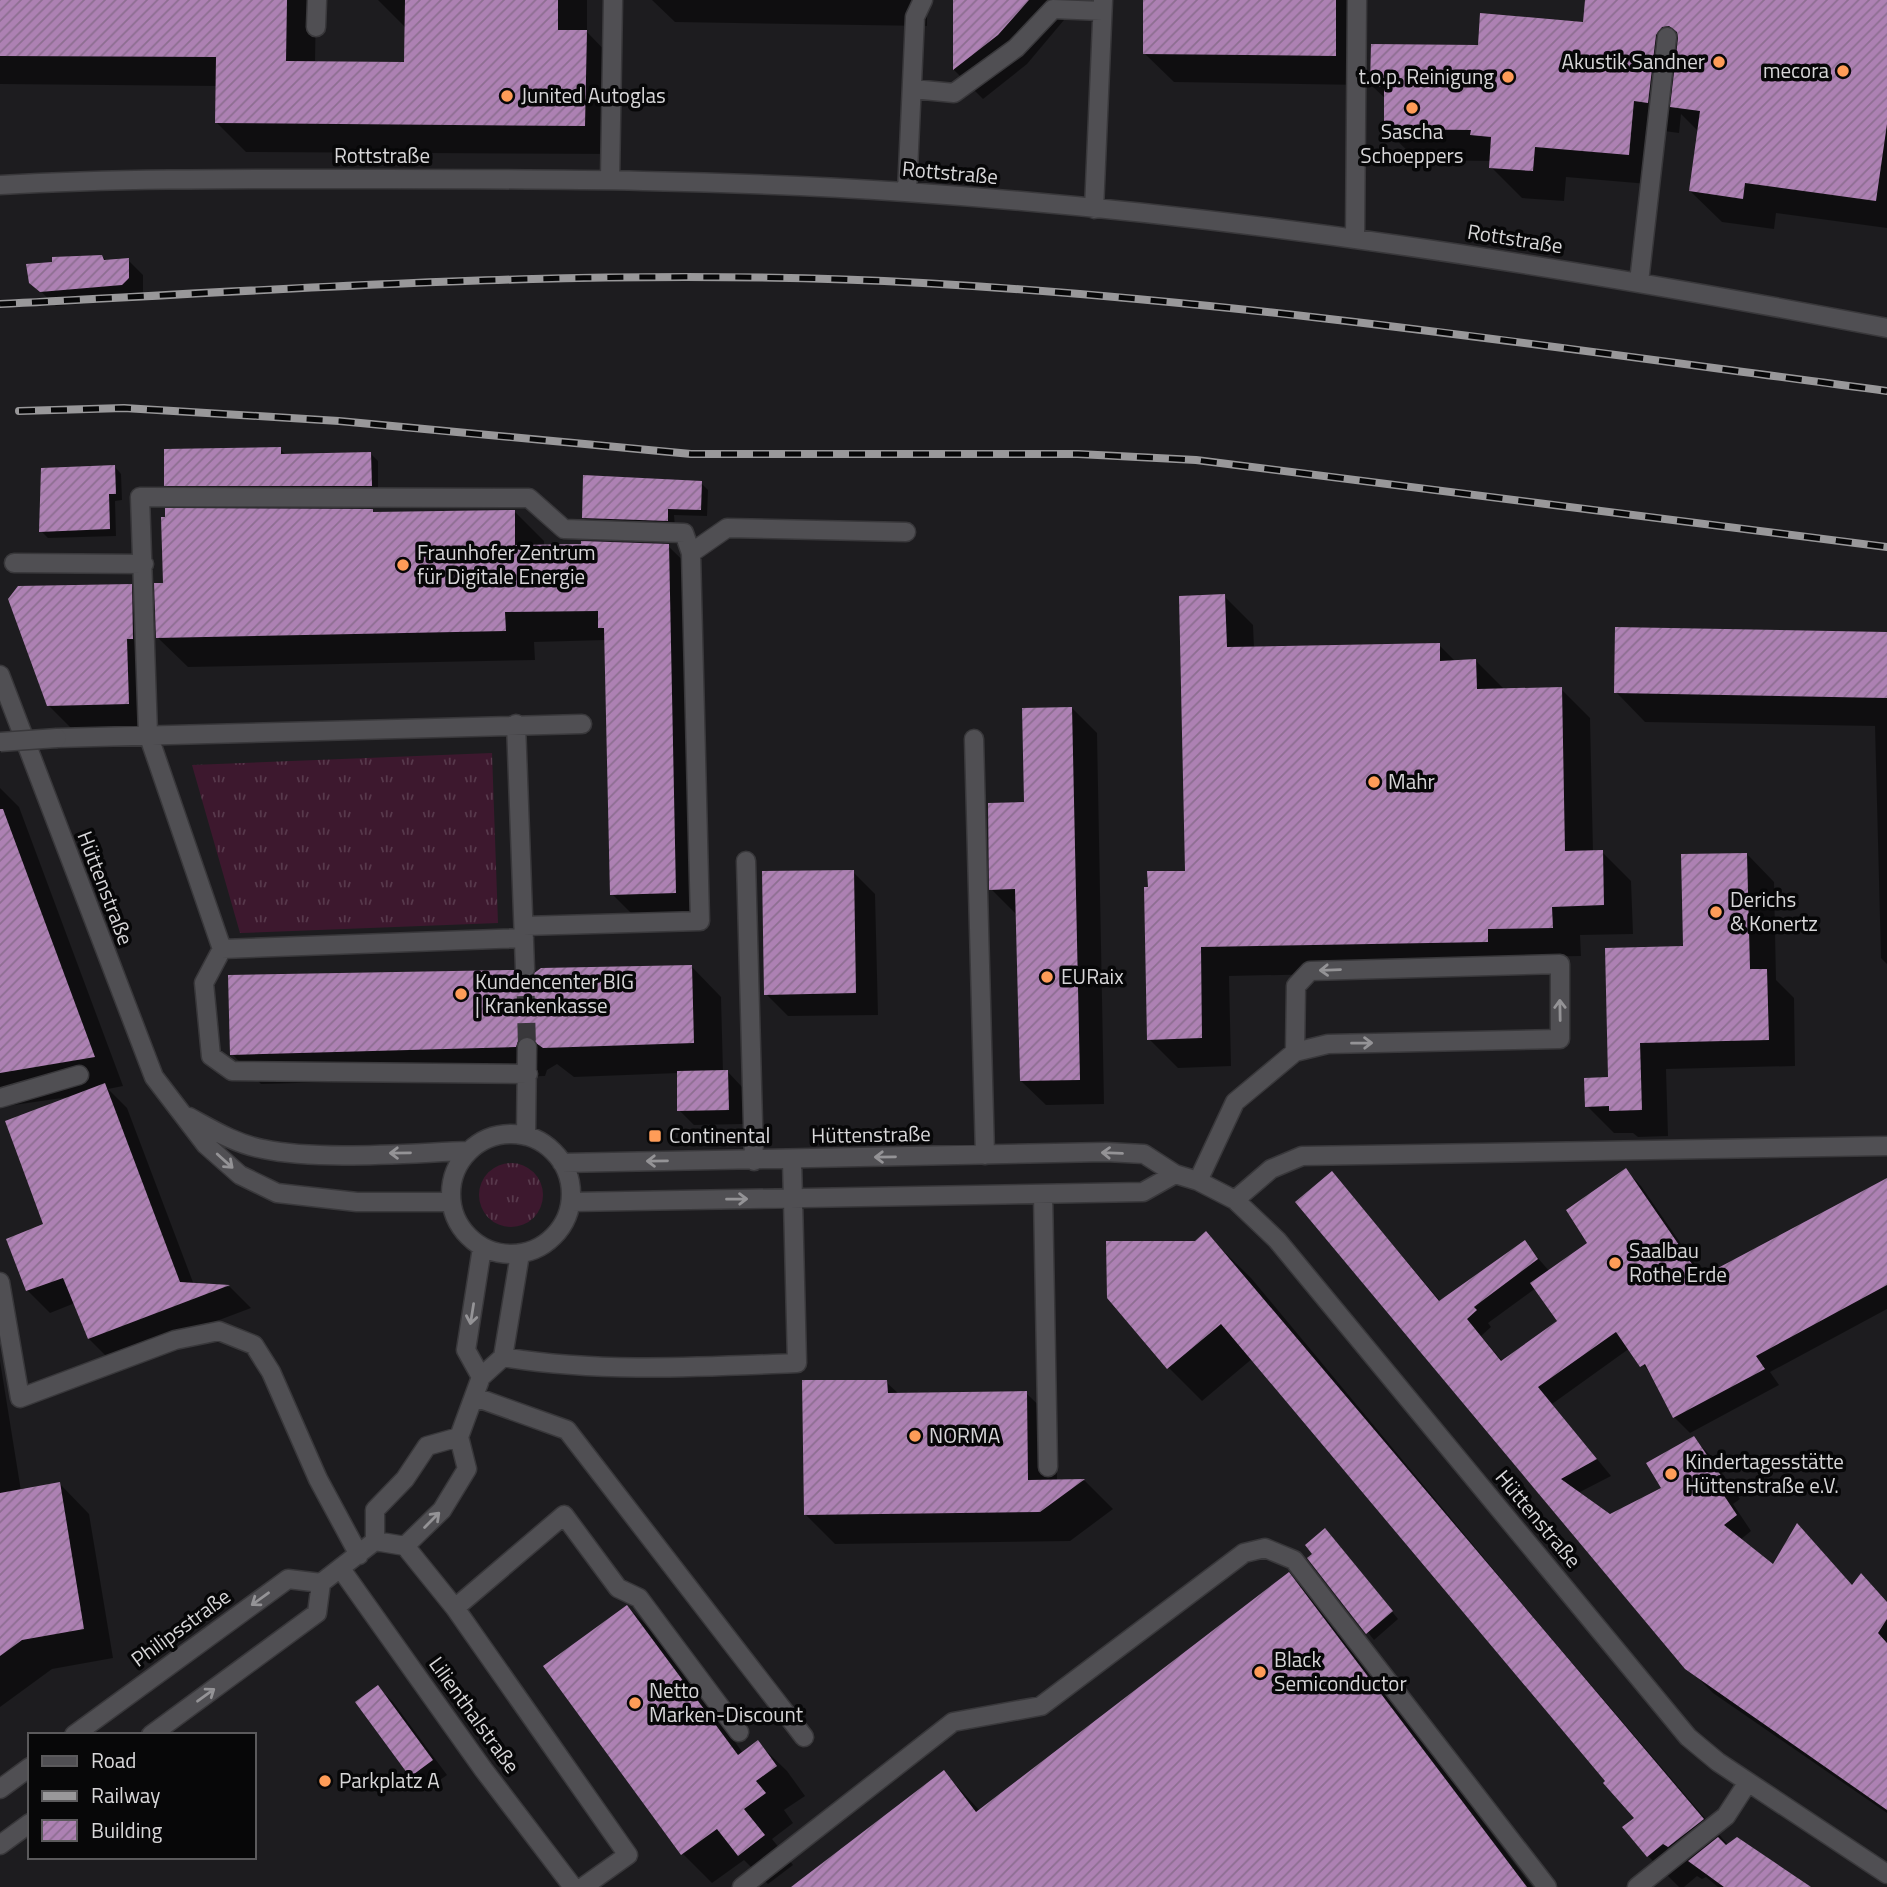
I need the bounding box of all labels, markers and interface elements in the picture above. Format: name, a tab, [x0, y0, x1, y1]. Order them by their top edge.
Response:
place label: Akustik Sandner	[1561, 45, 1705, 77]
marker: Akustik Sandner	[1711, 54, 1727, 70]
place label: mecora	[1763, 54, 1829, 86]
place label: t.o.p. Reinigung	[1358, 60, 1494, 92]
marker: mecora	[1835, 63, 1851, 79]
marker: t.o.p. Reinigung	[1500, 69, 1516, 85]
place label: Junited Autoglas	[521, 79, 666, 111]
marker: Junited Autoglas	[499, 88, 515, 104]
marker: Sascha Schoeppers	[1404, 100, 1420, 116]
place label: Sascha Schoeppers	[1360, 115, 1464, 171]
street label: Rottstraße	[334, 139, 430, 171]
street label: Rottstraße	[901, 152, 999, 192]
street label: Rottstraße	[1465, 215, 1565, 261]
place label: Fraunhofer Zentrum für Digitale Energie	[417, 536, 596, 592]
marker: Fraunhofer Zentrum für Digitale Energie	[395, 557, 411, 573]
place label: Mahr	[1388, 765, 1435, 797]
marker: Mahr	[1366, 774, 1382, 790]
street label: Hüttenstraße	[70, 826, 142, 949]
place label: Derichs & Konertz	[1730, 883, 1818, 939]
marker: Derichs & Konertz	[1708, 904, 1724, 920]
place label: EURaix	[1061, 960, 1124, 992]
one-way arrow	[1319, 963, 1342, 977]
place label: Kundencenter BIG | Krankenkasse	[475, 965, 634, 1021]
marker: EURaix	[1039, 969, 1055, 985]
marker: Kundencenter BIG | Krankenkasse	[453, 986, 469, 1002]
one-way arrow	[1553, 999, 1567, 1022]
one-way arrow	[1350, 1036, 1373, 1050]
street label: Hüttenstraße	[811, 1117, 931, 1151]
place label: Continental	[669, 1119, 770, 1151]
marker: Continental	[647, 1128, 663, 1144]
one-way arrow	[389, 1146, 412, 1159]
one-way arrow	[1101, 1146, 1124, 1159]
one-way arrow	[874, 1151, 897, 1164]
one-way arrow	[216, 1153, 234, 1169]
one-way arrow	[646, 1155, 669, 1168]
one-way arrow	[725, 1192, 748, 1205]
place label: Saalbau Rothe Erde	[1629, 1234, 1727, 1290]
marker: Saalbau Rothe Erde	[1607, 1255, 1623, 1271]
one-way arrow	[465, 1302, 478, 1325]
place label: NORMA	[929, 1419, 1001, 1451]
marker: NORMA	[907, 1428, 923, 1444]
place label: Kindertagesstätte Hüttenstraße e.V.	[1685, 1445, 1844, 1501]
street label: Hüttenstraße	[1488, 1462, 1589, 1574]
marker: Kindertagesstätte Hüttenstraße e.V.	[1663, 1466, 1679, 1482]
one-way arrow	[423, 1511, 440, 1528]
street label: Philipsstraße	[124, 1580, 237, 1674]
one-way arrow	[251, 1592, 270, 1606]
place label: Black Semiconductor	[1274, 1643, 1407, 1699]
street label: Lilienthalstraße	[421, 1649, 528, 1779]
marker: Black Semiconductor	[1252, 1664, 1268, 1680]
place label: Netto Marken-Discount	[649, 1674, 804, 1730]
one-way arrow	[196, 1687, 215, 1702]
marker: Netto Marken-Discount	[627, 1695, 643, 1711]
legend	[28, 1733, 256, 1859]
text: Road	[91, 1744, 136, 1776]
place label: Parkplatz A	[339, 1764, 440, 1796]
marker: Parkplatz A	[317, 1773, 333, 1789]
text: Railway	[91, 1779, 160, 1811]
text: Building	[91, 1814, 163, 1846]

